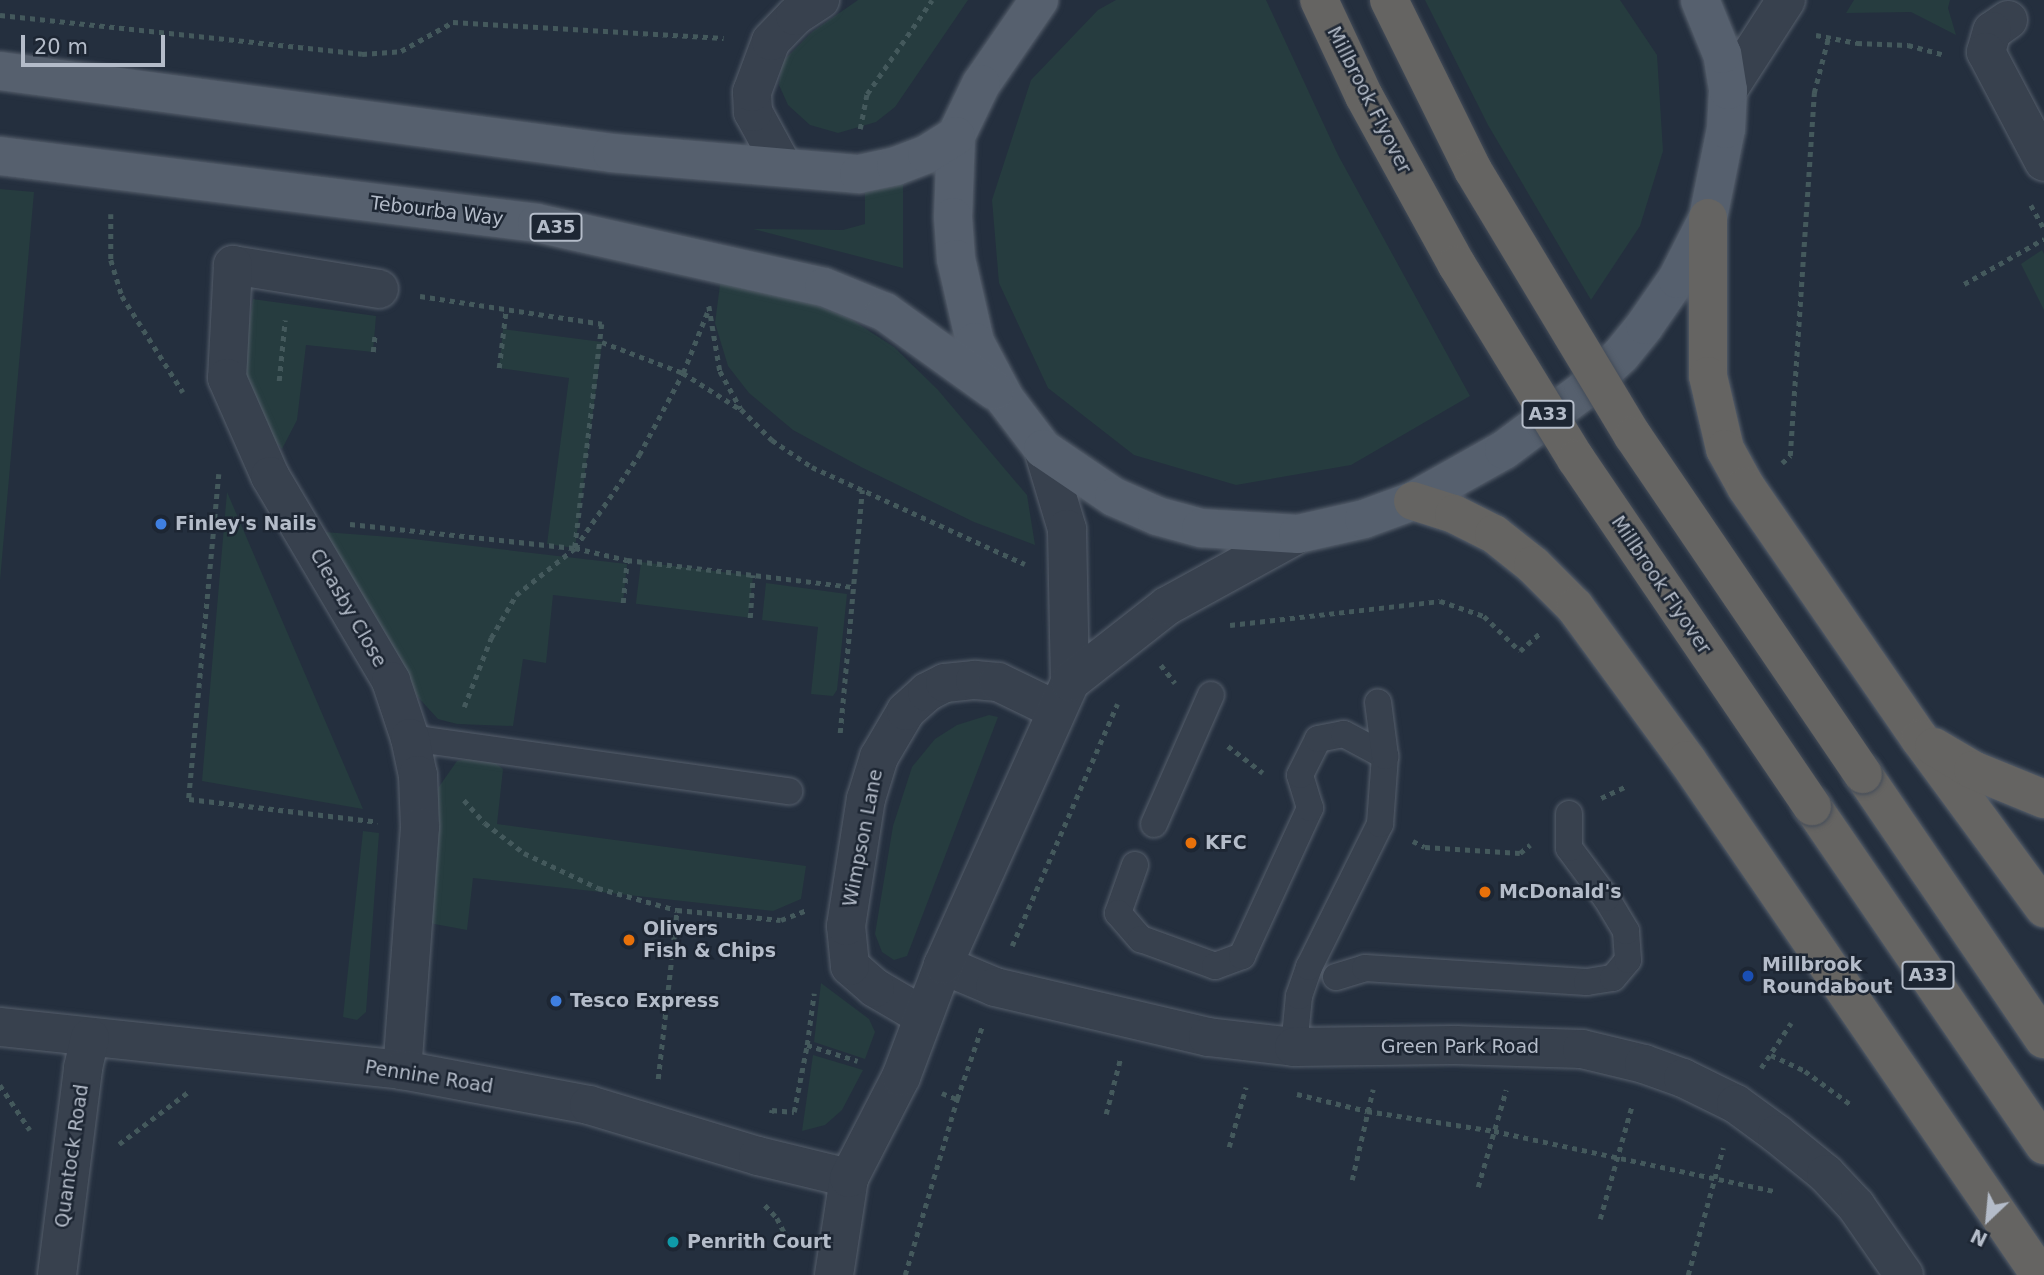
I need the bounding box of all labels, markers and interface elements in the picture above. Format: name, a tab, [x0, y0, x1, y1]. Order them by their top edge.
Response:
scale bar	[24, 21, 168, 65]
street label: Millbrook Flyover	[1322, 23, 1416, 177]
text: 20 m	[34, 35, 88, 59]
street label: Tebourba Way	[369, 192, 505, 230]
road number: A35	[528, 212, 584, 242]
road number: A33	[1520, 400, 1576, 428]
street label: Millbrook Flyover	[1606, 512, 1716, 658]
place label: Finley's Nails	[175, 513, 317, 535]
marker: Finley's Nails	[153, 516, 169, 532]
street label: Cleasby Close	[305, 545, 391, 671]
street label: Wimpson Lane	[838, 767, 888, 909]
place label: KFC	[1205, 832, 1247, 854]
marker: KFC	[1183, 835, 1199, 851]
place label: McDonald's	[1499, 881, 1622, 903]
marker: McDonald's	[1477, 884, 1493, 900]
place label: Olivers Fish & Chips	[643, 918, 776, 962]
marker: Olivers Fish & Chips	[621, 932, 637, 948]
place label: Millbrook Roundabout	[1762, 954, 1892, 998]
road number: A33	[1900, 960, 1956, 990]
marker: Millbrook Roundabout	[1740, 968, 1756, 984]
place label: Tesco Express	[570, 990, 719, 1012]
marker: Tesco Express	[548, 993, 564, 1009]
street label: Green Park Road	[1381, 1036, 1539, 1058]
street label: Pennine Road	[363, 1056, 495, 1098]
street label: Quantock Road	[51, 1083, 93, 1229]
north arrow	[1953, 1184, 2023, 1254]
text: N	[1967, 1225, 1991, 1251]
place label: Penrith Court	[687, 1231, 831, 1253]
marker: Penrith Court	[665, 1234, 681, 1250]

